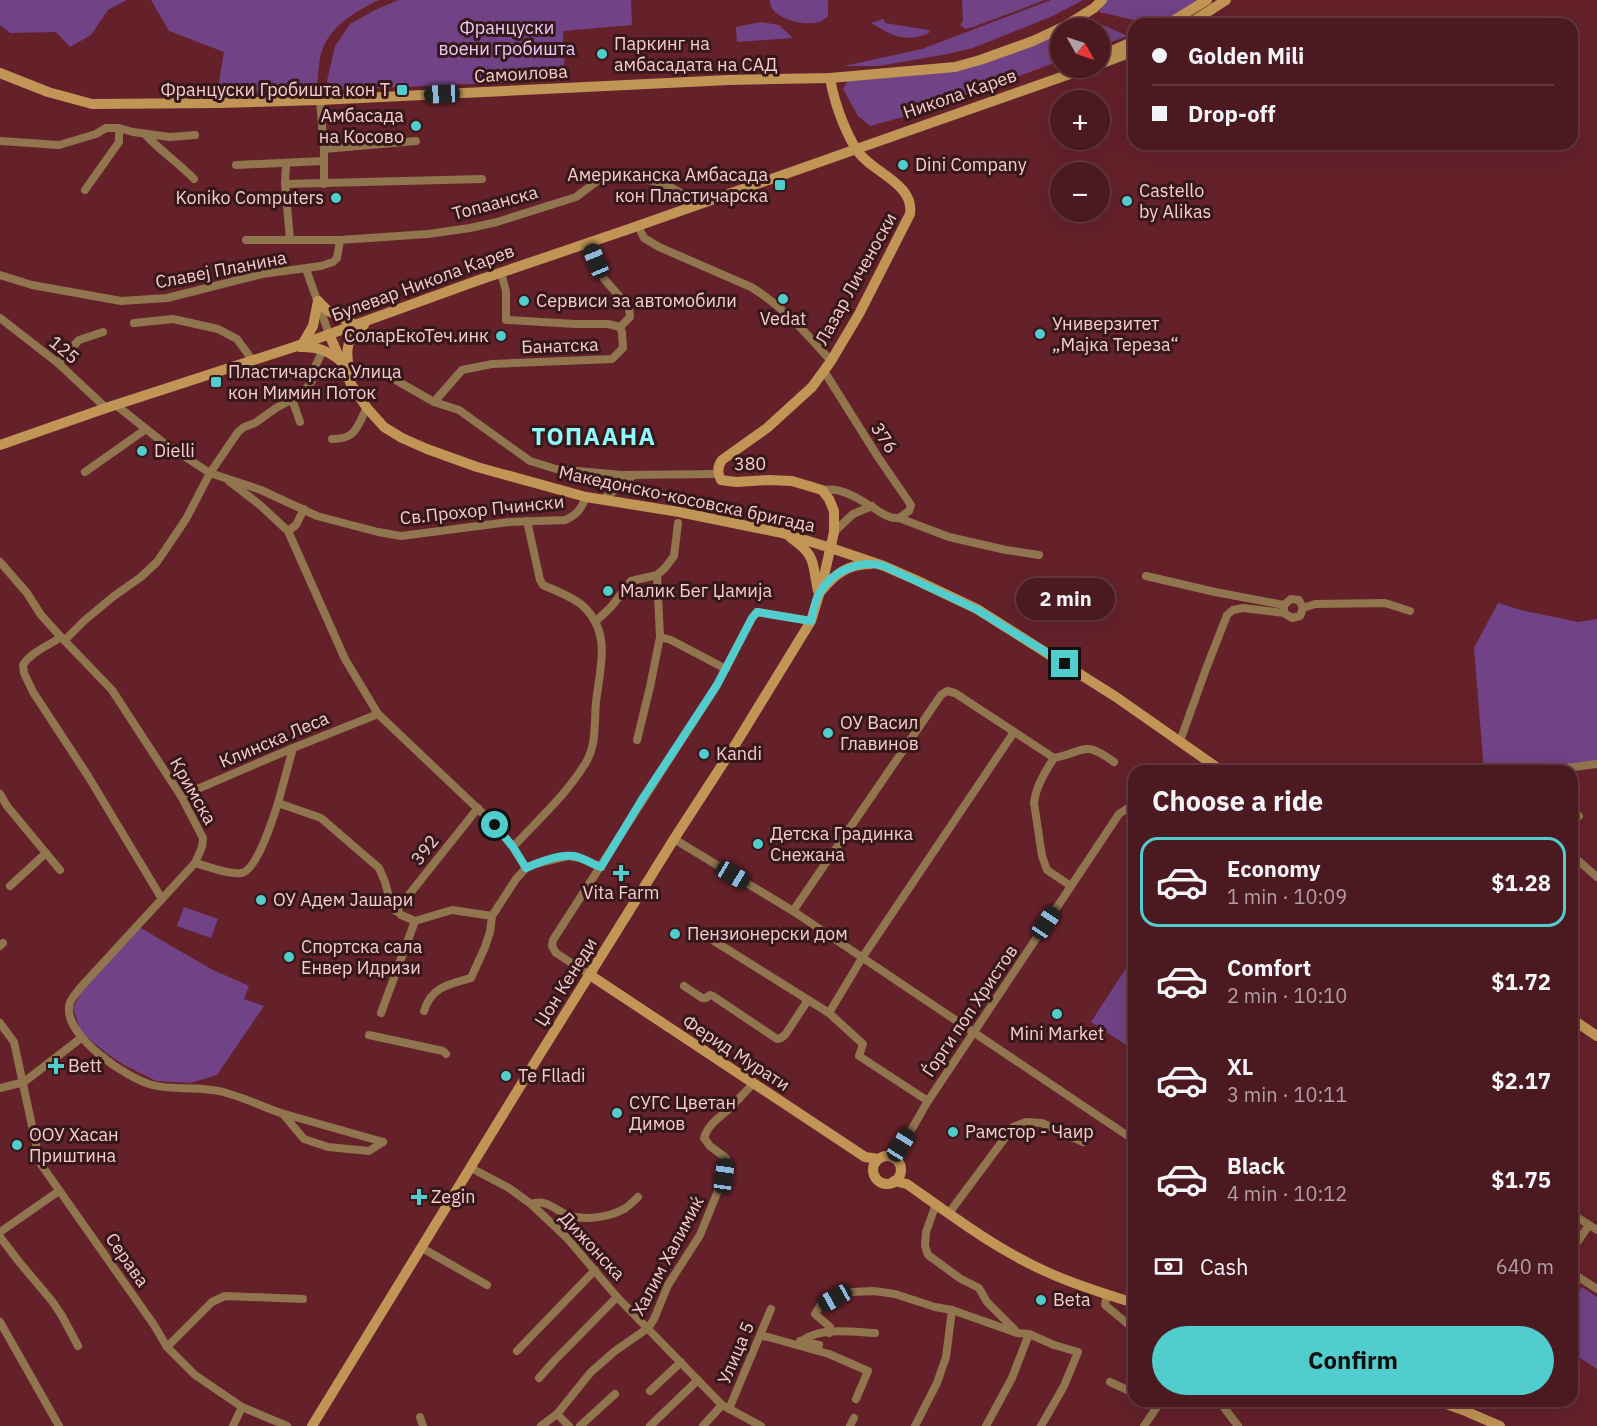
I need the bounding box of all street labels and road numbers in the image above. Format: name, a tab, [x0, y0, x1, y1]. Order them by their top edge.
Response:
street label: Самоилова	[474, 60, 569, 87]
street label: Никола Карев	[900, 63, 1020, 124]
street label: Топаанска	[450, 180, 541, 225]
street label: Лазар Личеноски	[810, 209, 901, 349]
street label: Булевар Никола Карев	[328, 239, 517, 326]
street label: Славеј Планина	[153, 245, 289, 294]
street label: 125	[45, 330, 84, 369]
street label: Банатска	[521, 333, 600, 358]
street label: 376	[866, 418, 903, 458]
street label: 380	[734, 452, 766, 475]
street label: Македонско-косовска бригада	[557, 460, 818, 537]
street label: Св.Прохор Пчински	[399, 489, 565, 530]
street label: Клинска Леса	[216, 706, 332, 773]
street label: Кримска	[165, 753, 222, 829]
street label: 392	[406, 830, 444, 870]
street label: Џон Кенеди	[529, 933, 602, 1030]
street label: Ѓорги поп Христов	[917, 940, 1022, 1081]
street label: Ферид Мурати	[678, 1009, 794, 1096]
street label: Халим Халимиќ	[626, 1192, 709, 1320]
street label: Дижонска	[555, 1206, 630, 1285]
street label: Серава	[101, 1228, 154, 1291]
street label: Улица 5	[712, 1318, 759, 1388]

